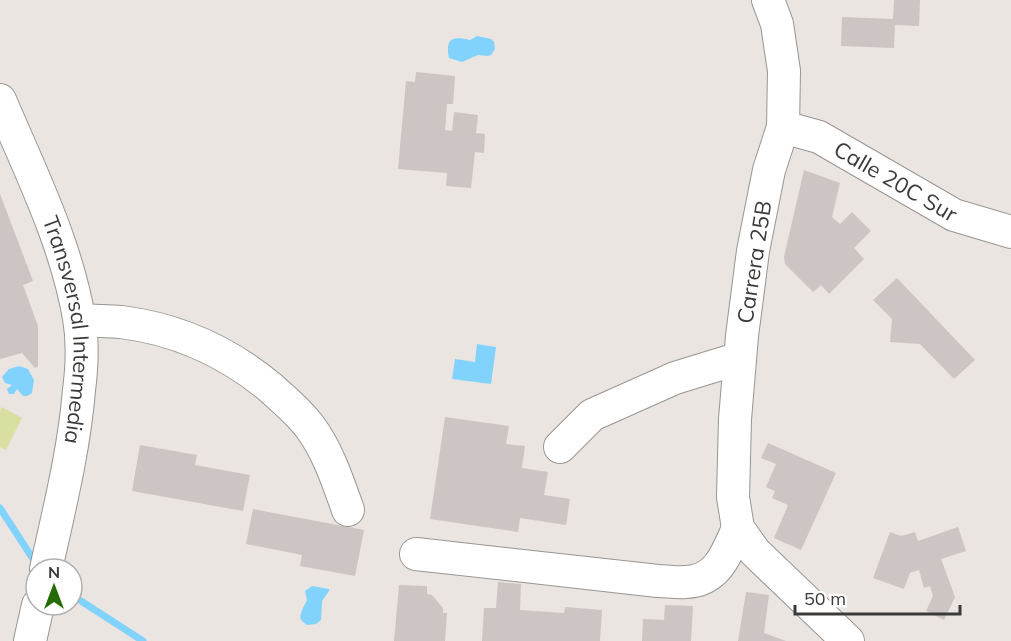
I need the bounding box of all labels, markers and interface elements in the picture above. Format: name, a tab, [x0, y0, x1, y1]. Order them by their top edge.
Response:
street label: Calle 20C Sur	[829, 135, 962, 228]
street label: Carrera 25B	[730, 199, 778, 325]
street label: Transversal Intermedia	[37, 212, 96, 446]
north arrow	[24, 557, 84, 617]
text: N	[48, 562, 60, 582]
scale bar	[795, 578, 960, 616]
text: 50 m	[804, 587, 846, 610]

